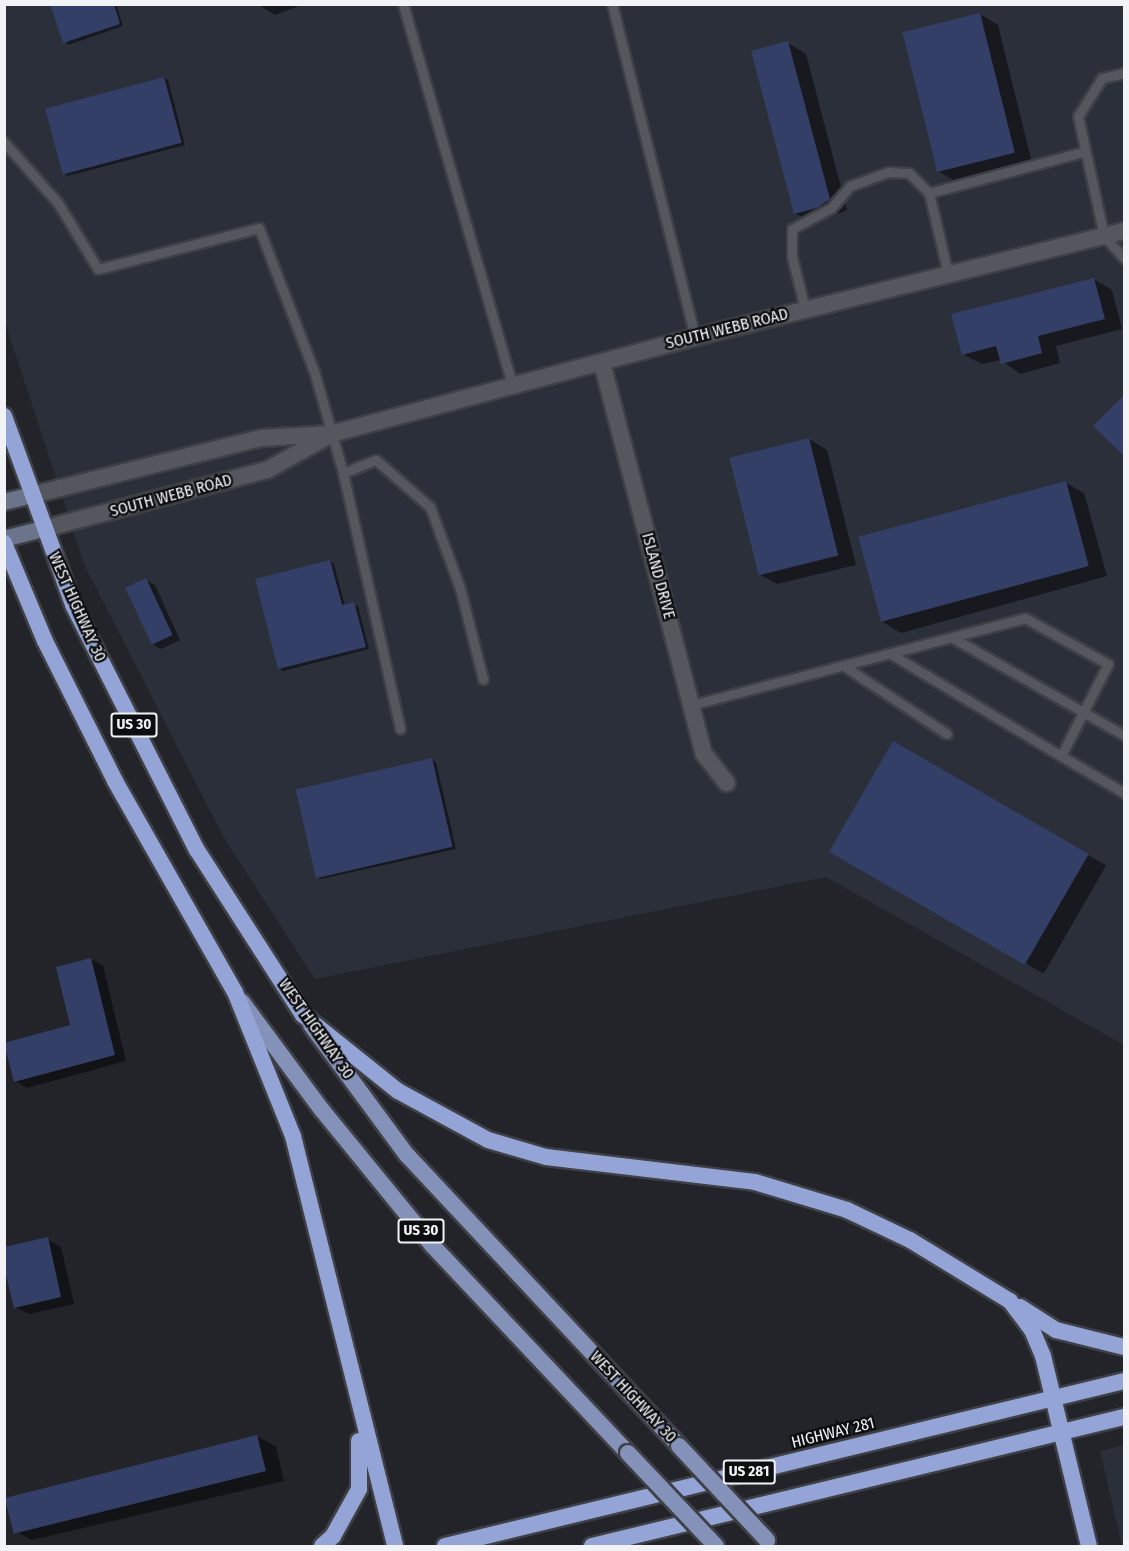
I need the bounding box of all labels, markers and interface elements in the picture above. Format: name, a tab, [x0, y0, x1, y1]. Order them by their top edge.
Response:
street label: SOUTH WEBB ROAD	[664, 305, 790, 353]
street label: SOUTH WEBB ROAD	[108, 471, 234, 521]
street label: ISLAND DRIVE	[637, 531, 679, 621]
street label: WEST HIGHWAY 30	[44, 549, 110, 665]
road number: US 30	[110, 713, 158, 737]
street label: WEST HIGHWAY 30	[274, 975, 358, 1083]
road number: US 30	[397, 1219, 445, 1243]
street label: WEST HIGHWAY 30	[586, 1347, 680, 1447]
street label: HIGHWAY 281	[789, 1413, 877, 1453]
road number: US 281	[722, 1460, 776, 1484]

